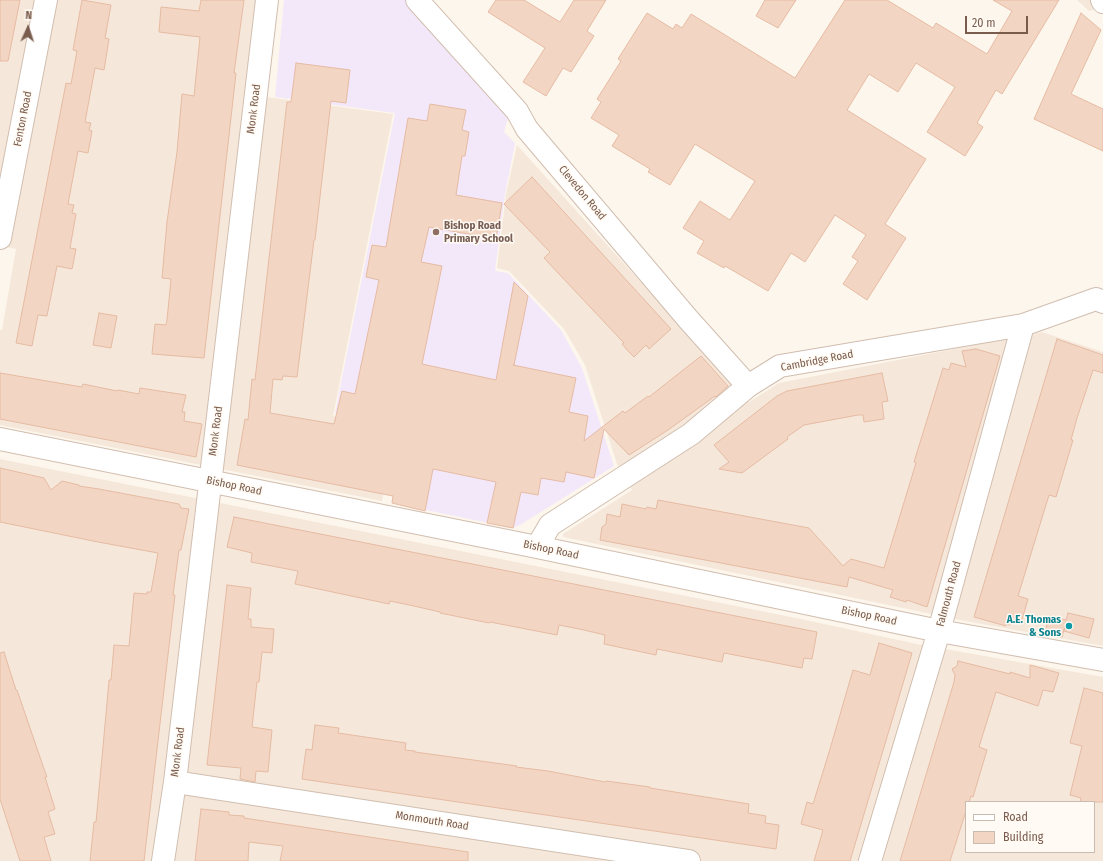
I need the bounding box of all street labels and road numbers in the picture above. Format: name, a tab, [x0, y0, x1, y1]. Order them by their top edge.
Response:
street label: Monk Road	[244, 83, 264, 135]
street label: Fenton Road	[11, 90, 35, 148]
street label: Clevedon Road	[555, 163, 609, 223]
street label: Cambridge Road	[780, 348, 854, 374]
street label: Monk Road	[206, 405, 226, 457]
street label: Bishop Road	[205, 474, 263, 498]
street label: Bishop Road	[522, 538, 580, 562]
street label: Falmouth Road	[934, 560, 964, 628]
street label: Bishop Road	[840, 604, 898, 628]
street label: Monk Road	[168, 726, 188, 778]
street label: Monmouth Road	[394, 809, 470, 833]

